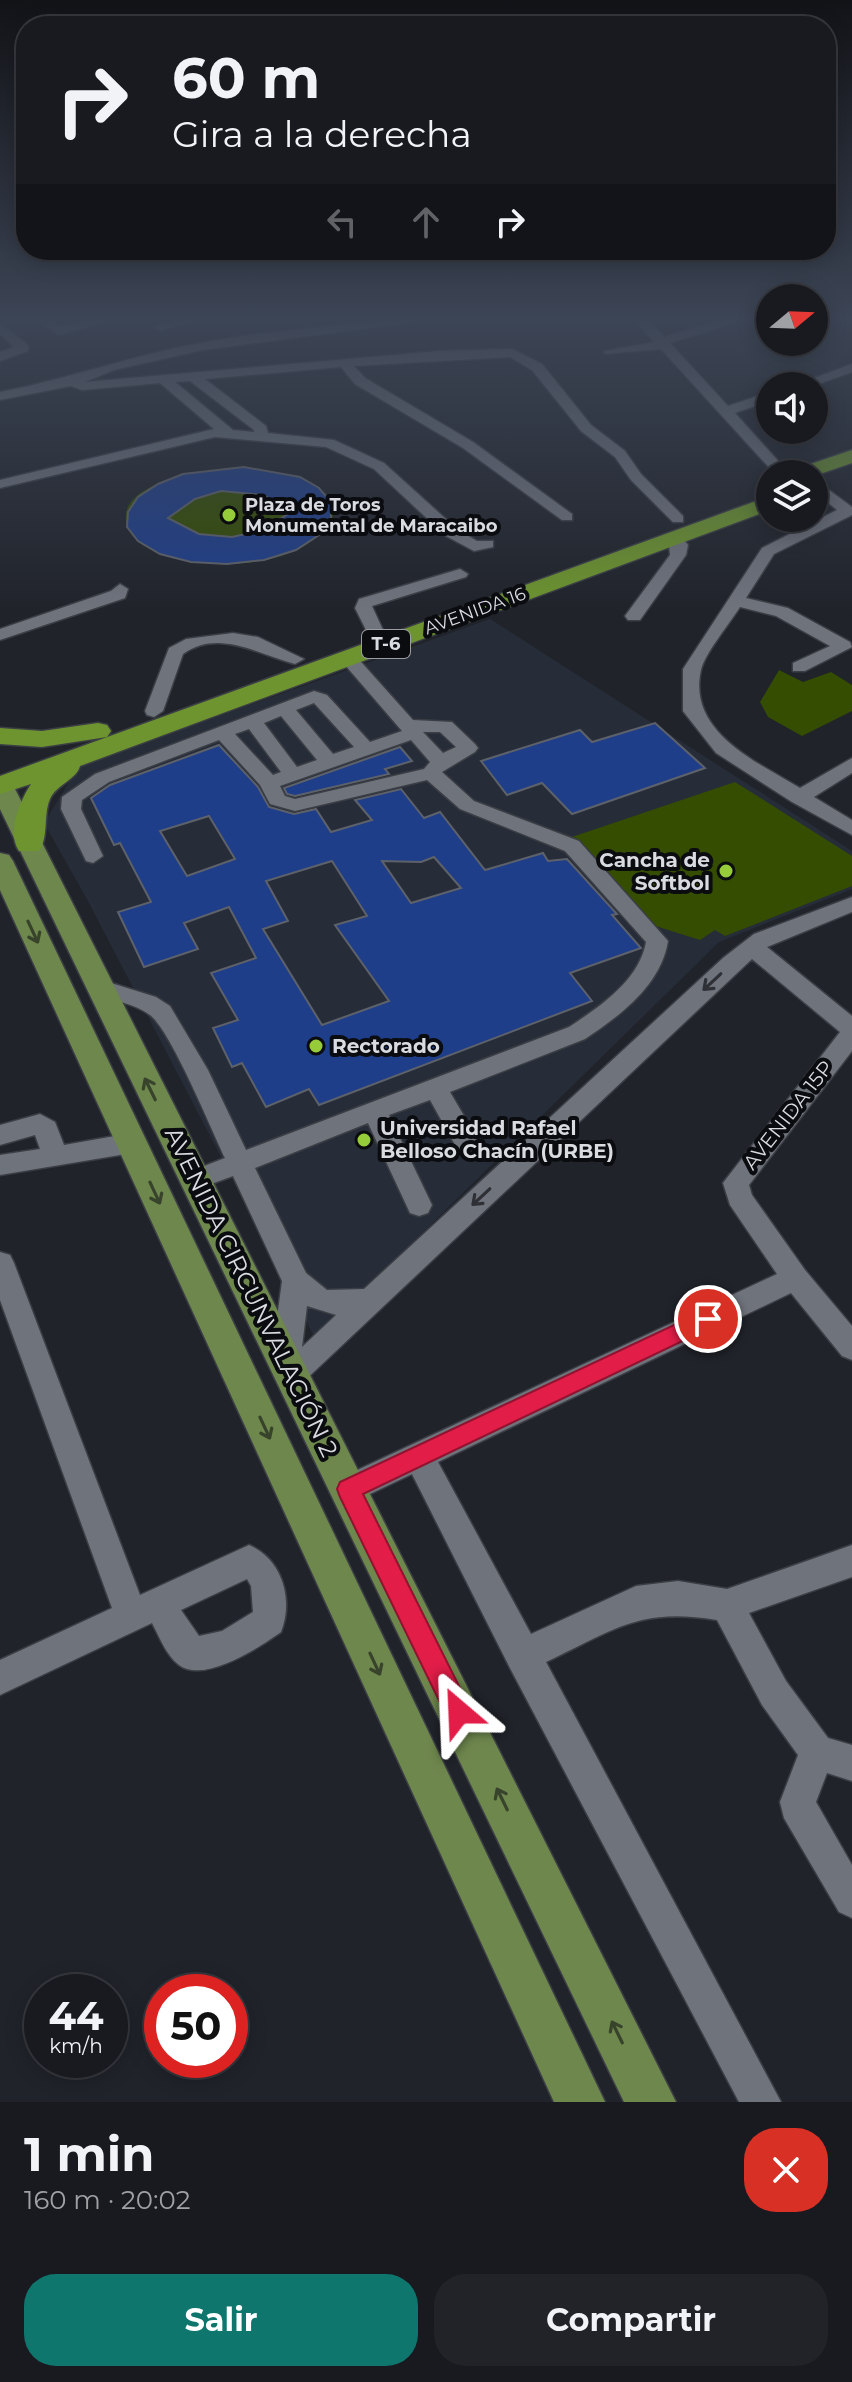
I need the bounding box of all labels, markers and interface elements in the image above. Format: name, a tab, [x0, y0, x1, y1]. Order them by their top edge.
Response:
text: 60 m	[172, 44, 320, 112]
icon: right	[40, 48, 144, 152]
text: Gira a la derecha	[172, 112, 472, 156]
icon: left	[320, 200, 364, 244]
icon: ahead	[404, 200, 448, 244]
icon: right	[488, 200, 532, 244]
north arrow	[756, 284, 828, 356]
map controls	[756, 284, 828, 532]
button: sound	[756, 372, 828, 444]
button: layers	[756, 460, 828, 532]
place label: Plaza de Toros Monumental de Maracaibo	[245, 494, 498, 537]
marker: Plaza de Toros Monumental de Maracaibo	[220, 506, 238, 524]
street label: AVENIDA 16	[421, 582, 529, 640]
road number: T-6	[362, 630, 410, 658]
place label: Cancha de Softbol	[599, 848, 710, 895]
marker: Cancha de Softbol	[717, 862, 735, 880]
one-way arrow	[26, 919, 41, 943]
one-way arrow	[702, 972, 722, 991]
place label: Rectorado	[332, 1034, 440, 1058]
marker: Rectorado	[307, 1037, 325, 1055]
street label: AVENIDA 15P	[738, 1056, 838, 1174]
one-way arrow	[142, 1078, 158, 1102]
place label: Universidad Rafael Belloso Chacín (URBE)	[380, 1116, 614, 1163]
street label: AVENIDA CIRCUNVALACIÓN 2	[159, 1122, 344, 1461]
marker: Universidad Rafael Belloso Chacín (URBE)	[355, 1131, 373, 1149]
one-way arrow	[148, 1180, 163, 1204]
one-way arrow	[471, 1187, 491, 1206]
pin	[674, 1285, 742, 1353]
icon: arrive	[686, 1297, 730, 1341]
one-way arrow	[258, 1416, 273, 1440]
one-way arrow	[368, 1652, 383, 1676]
position arrow	[417, 1670, 501, 1754]
one-way arrow	[493, 1788, 508, 1811]
speed limit sign: 50	[144, 1974, 248, 2078]
text: 44	[48, 1991, 104, 2040]
one-way arrow	[609, 2021, 624, 2045]
text: km/h	[49, 2034, 103, 2058]
text: 1 min	[24, 2125, 154, 2183]
button: close	[744, 2128, 828, 2212]
text: 160 m · 20:02	[24, 2184, 190, 2216]
button: Salir	[24, 2274, 418, 2366]
button: Compartir	[434, 2274, 828, 2366]

